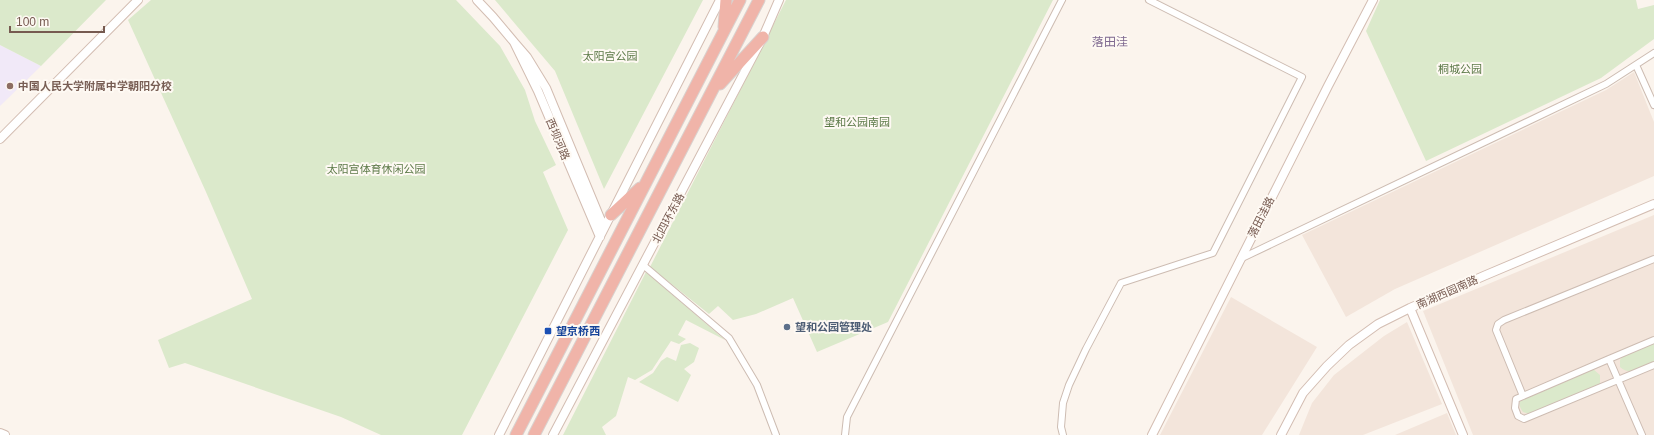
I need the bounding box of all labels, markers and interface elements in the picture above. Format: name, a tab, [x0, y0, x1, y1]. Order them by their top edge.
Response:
scale bar	[10, 8, 104, 34]
text: 100 m	[16, 15, 49, 29]
district label: 落田洼	[1092, 35, 1128, 49]
park label: 太阳宫公园	[583, 50, 638, 62]
park label: 桐城公园	[1438, 63, 1482, 75]
place label: 中国人民大学附属中学朝阳分校	[18, 80, 172, 92]
marker: 中国人民大学附属中学朝阳分校	[5, 81, 15, 91]
street label: 西坝河路	[544, 116, 572, 162]
park label: 望和公园南园	[824, 116, 890, 128]
park label: 太阳宫体育休闲公园	[327, 163, 426, 175]
street label: 北四环东路	[650, 191, 686, 245]
street label: 落田洼路	[1246, 195, 1276, 239]
street label: 南湖西园南路	[1414, 273, 1480, 311]
place label: 望和公园管理处	[795, 321, 872, 333]
marker: 望和公园管理处	[782, 322, 792, 332]
place label: 望京桥西	[556, 325, 600, 337]
marker: 望京桥西	[543, 326, 553, 336]

